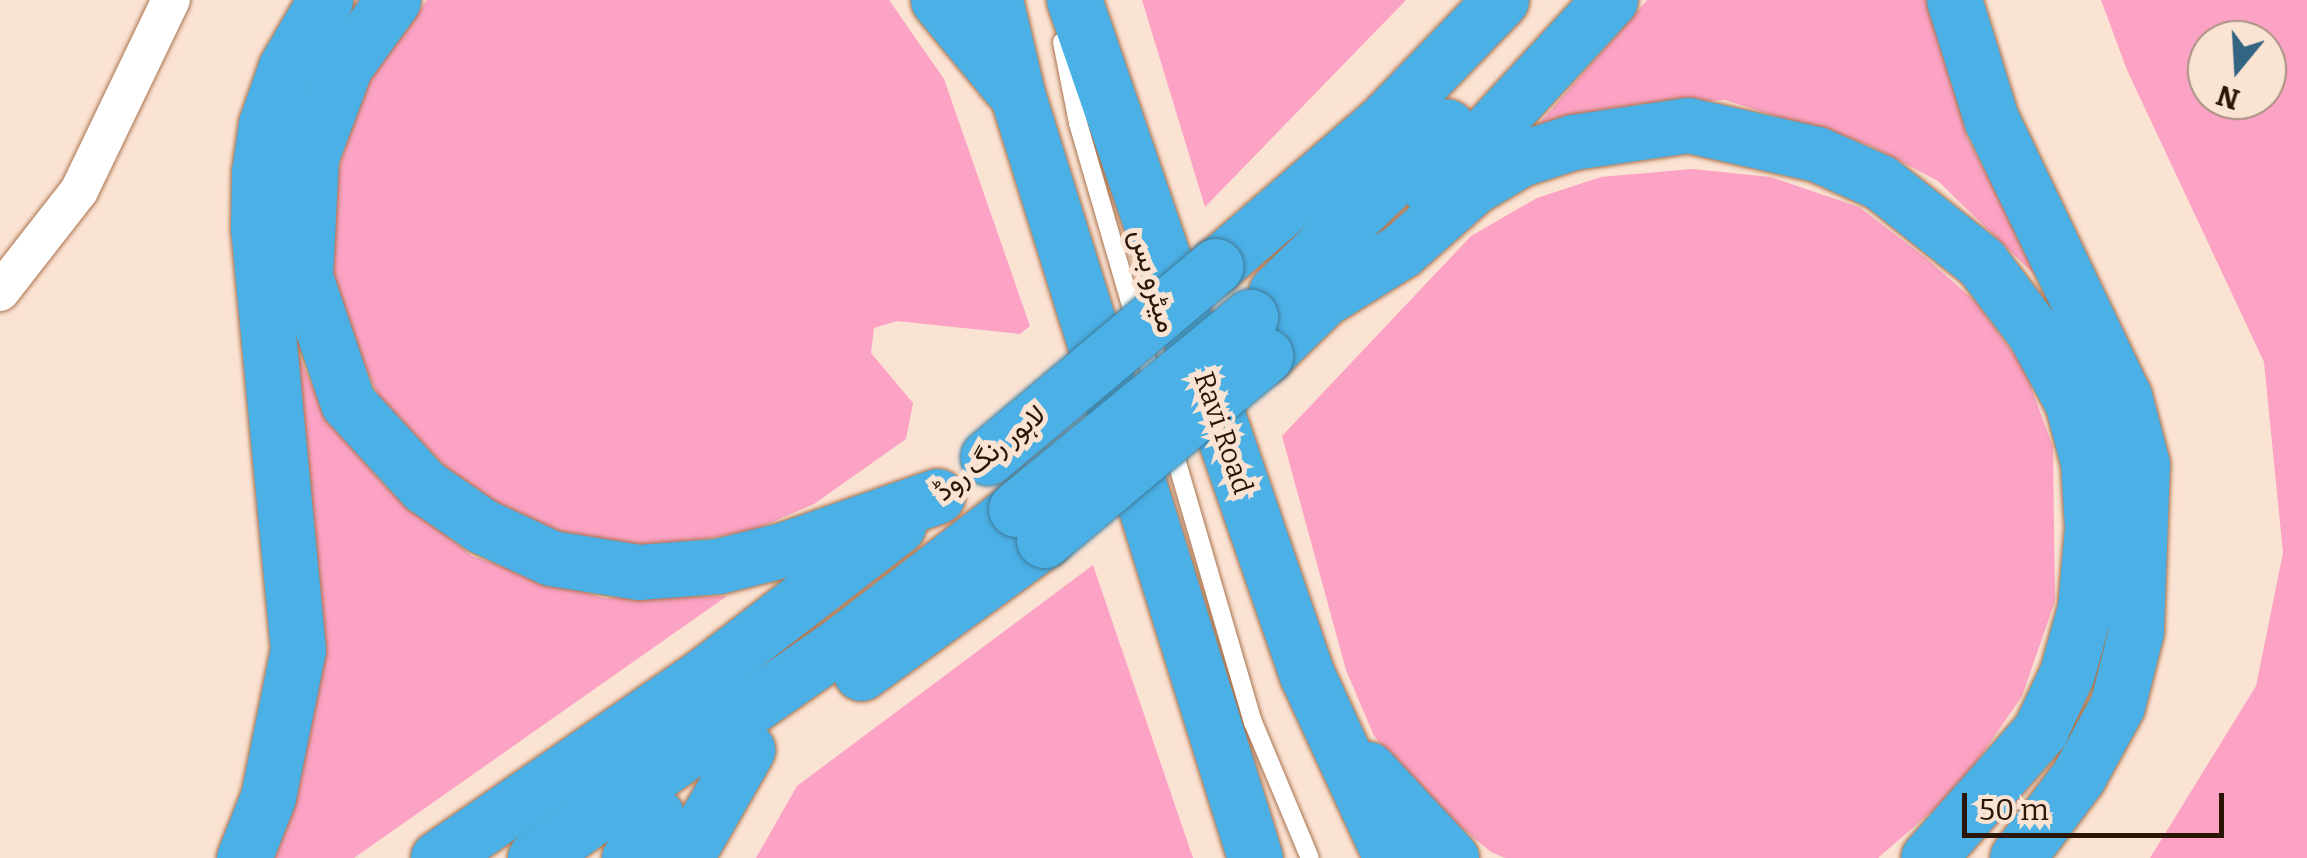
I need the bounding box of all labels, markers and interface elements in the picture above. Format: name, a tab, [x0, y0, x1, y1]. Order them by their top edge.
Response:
north arrow	[2187, 20, 2287, 120]
text: N	[2213, 78, 2244, 116]
street label: میٹرو بس	[1122, 225, 1184, 337]
street label: Ravi Road	[1186, 368, 1260, 498]
street label: لاہور رنگ روڈ	[927, 398, 1053, 508]
scale bar	[1967, 773, 2230, 835]
text: 50 m	[1979, 792, 2049, 828]

